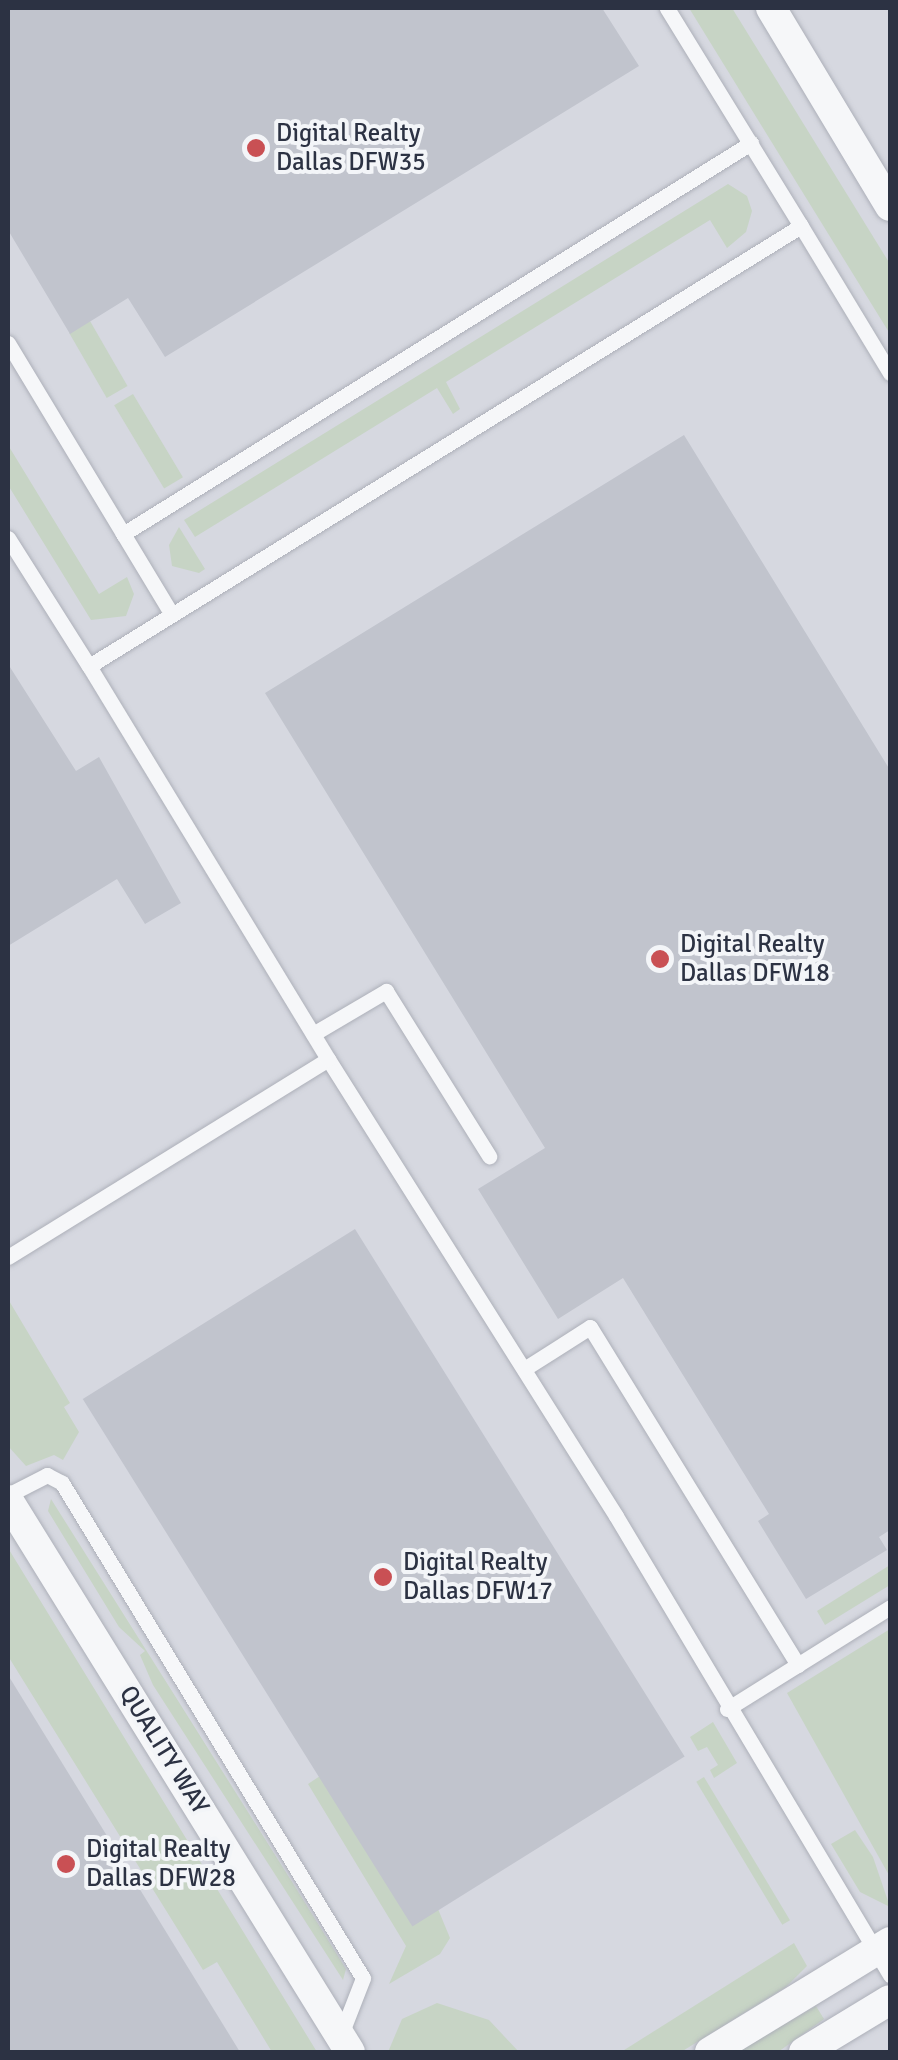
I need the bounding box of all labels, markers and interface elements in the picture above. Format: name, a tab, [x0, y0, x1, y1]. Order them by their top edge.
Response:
place label: Digital Realty Dallas DFW35	[276, 119, 426, 178]
marker: Digital Realty Dallas DFW35	[245, 137, 267, 159]
place label: Digital Realty Dallas DFW18	[680, 930, 830, 989]
marker: Digital Realty Dallas DFW18	[649, 948, 671, 970]
place label: Digital Realty Dallas DFW17	[403, 1548, 553, 1607]
marker: Digital Realty Dallas DFW17	[372, 1566, 394, 1588]
street label: QUALITY WAY	[113, 1680, 215, 1820]
place label: Digital Realty Dallas DFW28	[86, 1835, 236, 1894]
marker: Digital Realty Dallas DFW28	[55, 1853, 77, 1875]

